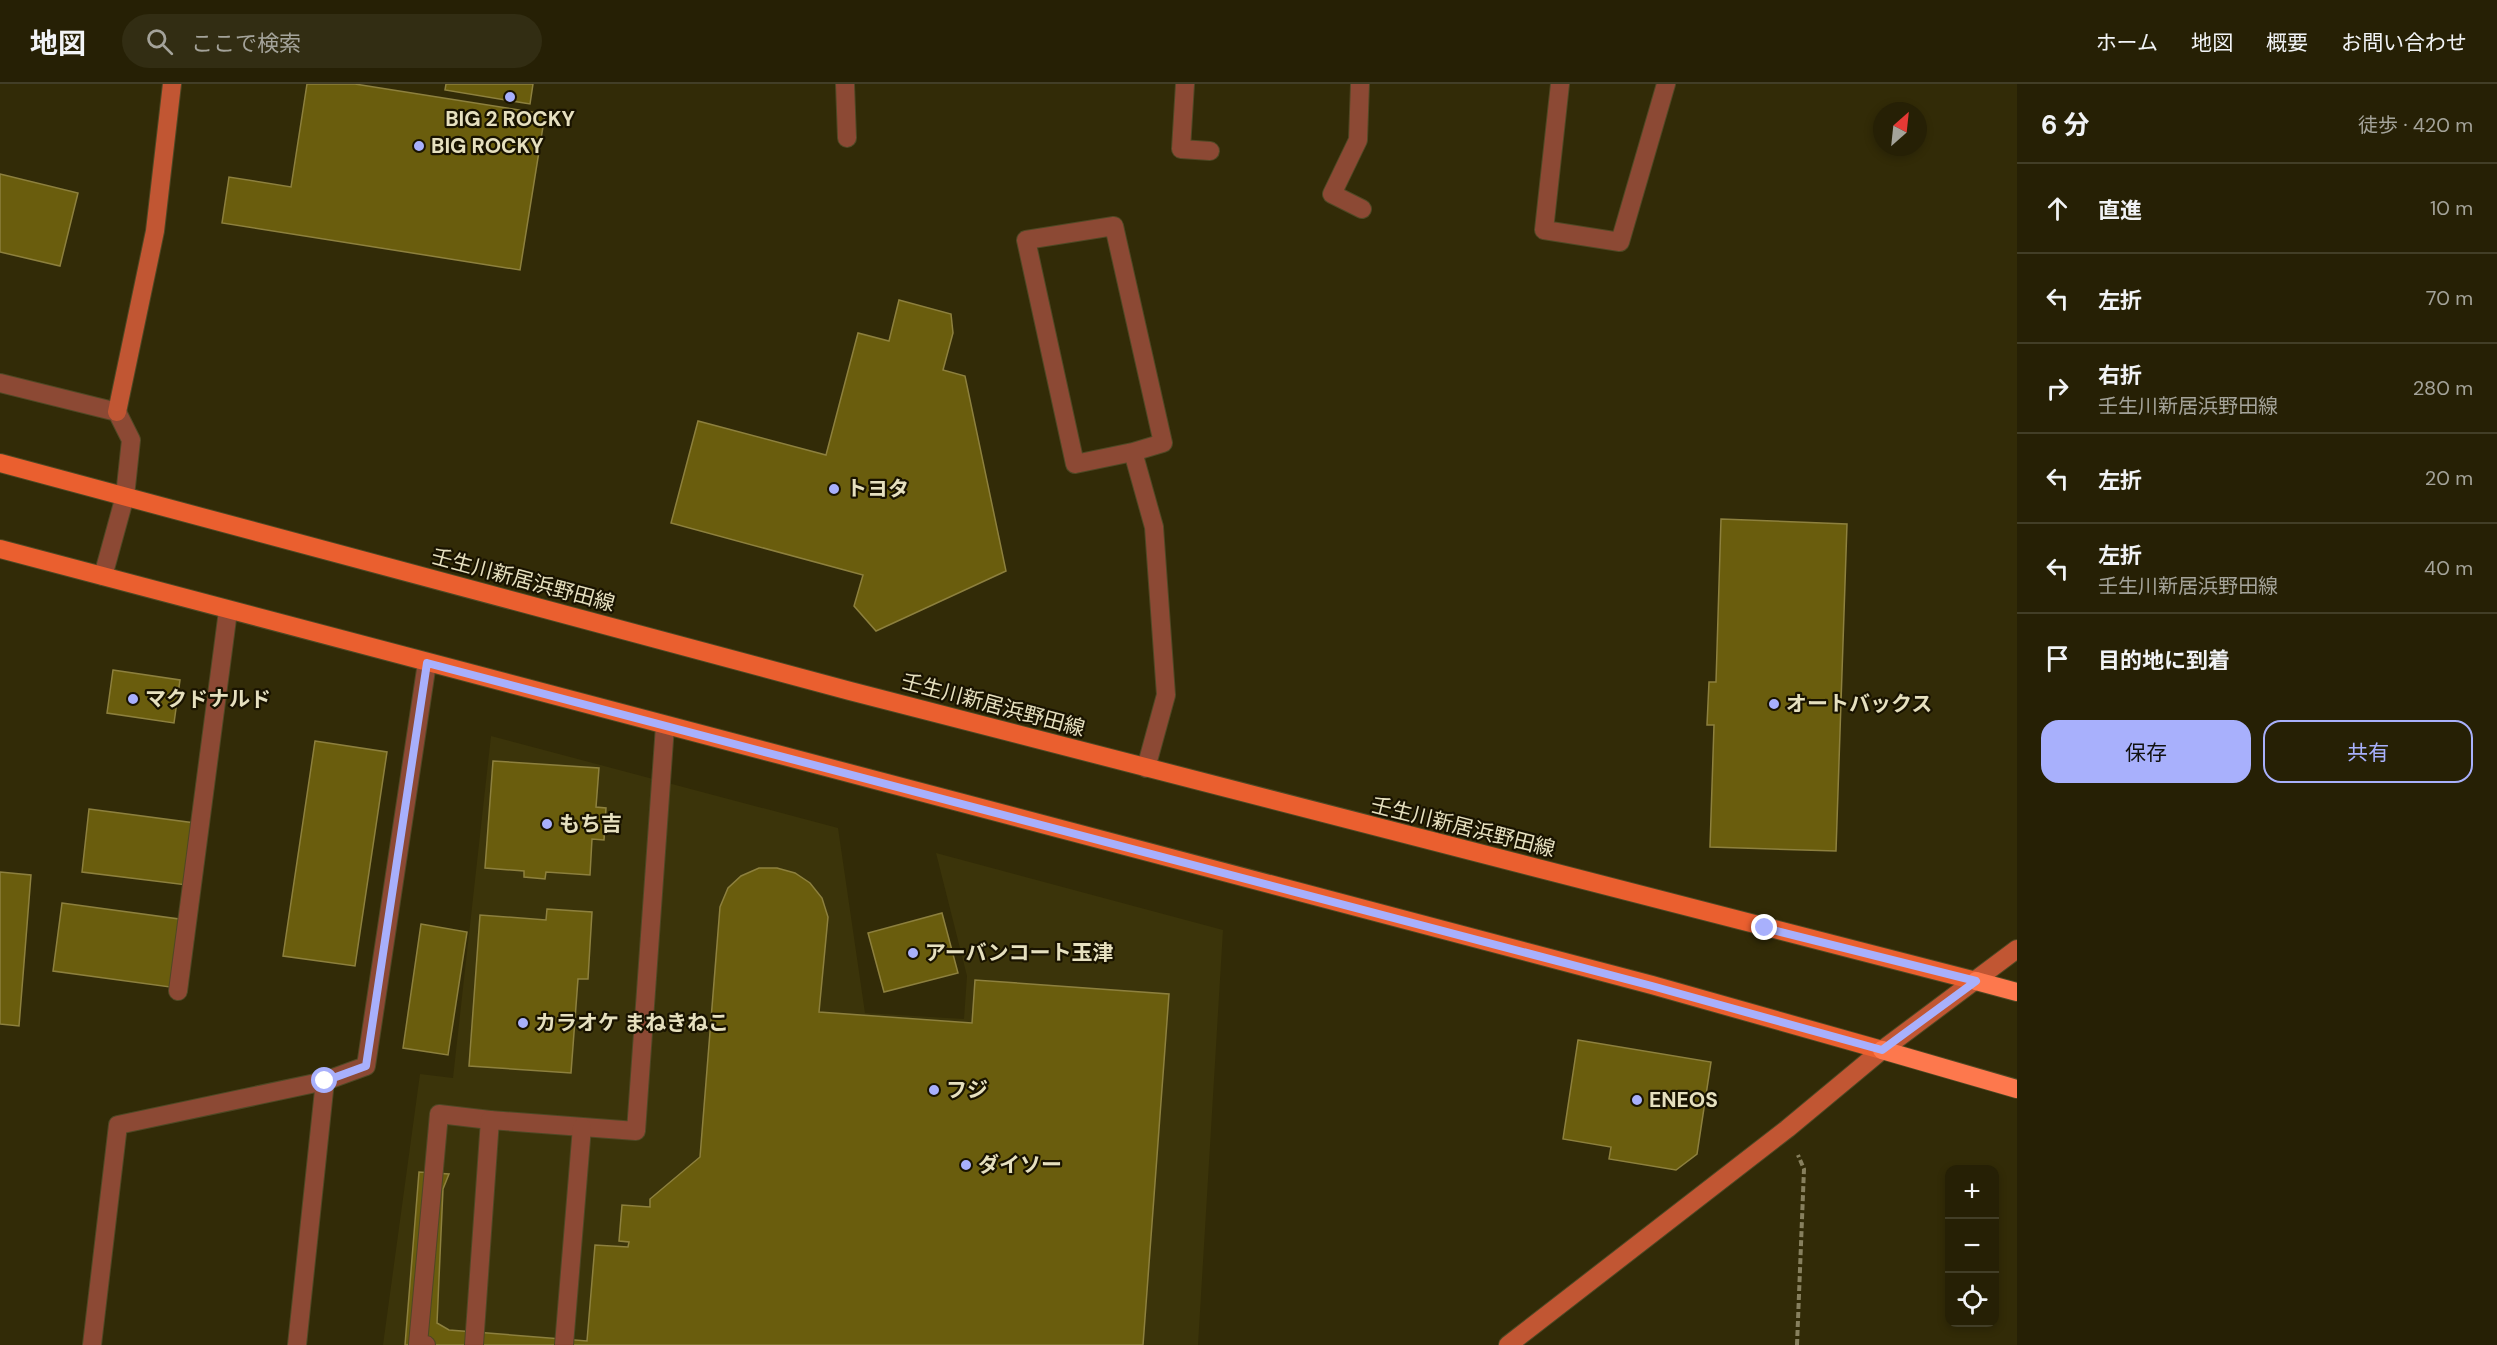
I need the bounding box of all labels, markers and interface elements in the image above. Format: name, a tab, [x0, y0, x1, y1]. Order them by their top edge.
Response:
search box	[122, 14, 542, 68]
text: 地図	[30, 25, 86, 62]
icon: search	[143, 25, 176, 58]
text: ここで検索	[191, 29, 301, 58]
text: ホーム	[2096, 29, 2158, 57]
text: 地図	[2191, 29, 2233, 57]
text: 概要	[2266, 29, 2308, 57]
text: お問い合わせ	[2341, 29, 2467, 57]
marker: BIG 2 ROCKY	[503, 90, 517, 104]
north arrow	[1873, 102, 1927, 156]
place label: BIG 2 ROCKY	[445, 105, 576, 133]
text: 6 分	[2041, 108, 2090, 142]
text: 徒歩 · 420 m	[2358, 112, 2473, 138]
place label: BIG ROCKY	[431, 132, 544, 160]
marker: BIG ROCKY	[412, 139, 426, 153]
icon: ahead	[2041, 192, 2074, 225]
text: 10 m	[2430, 195, 2473, 221]
text: 直進	[2098, 196, 2142, 225]
icon: left	[2041, 282, 2074, 315]
text: 70 m	[2426, 285, 2473, 311]
text: 左折	[2098, 286, 2142, 315]
text: 右折	[2098, 361, 2142, 390]
icon: right	[2041, 372, 2074, 405]
text: 280 m	[2413, 375, 2473, 401]
text: 壬生川新居浜野田線	[2098, 393, 2278, 419]
icon: left	[2041, 462, 2074, 495]
text: 20 m	[2425, 465, 2473, 491]
text: 左折	[2098, 466, 2142, 495]
place label: トヨタ	[846, 475, 909, 503]
marker: トヨタ	[827, 482, 841, 496]
text: 左折	[2098, 541, 2142, 570]
street label: 壬生川新居浜野田線	[428, 542, 618, 618]
icon: left	[2041, 552, 2074, 585]
text: 40 m	[2424, 555, 2473, 581]
text: 壬生川新居浜野田線	[2098, 573, 2278, 599]
icon: arrive	[2041, 642, 2074, 675]
text: 目的地に到着	[2098, 646, 2230, 675]
street label: 壬生川新居浜野田線	[898, 667, 1088, 743]
place label: マクドナルド	[145, 685, 271, 713]
place label: オートバックス	[1786, 690, 1932, 718]
marker: マクドナルド	[126, 692, 140, 706]
marker: オートバックス	[1767, 697, 1781, 711]
button: 保存	[2041, 720, 2251, 783]
button: 共有	[2263, 720, 2473, 783]
street label: 壬生川新居浜野田線	[1368, 791, 1558, 863]
place label: もち吉	[559, 810, 622, 838]
marker: もち吉	[540, 817, 554, 831]
route end	[1751, 914, 1777, 940]
place label: アーバンコート玉津	[925, 939, 1114, 967]
marker: アーバンコート玉津	[906, 946, 920, 960]
place label: カラオケ まねきねこ	[535, 1009, 729, 1037]
marker: カラオケ まねきねこ	[516, 1016, 530, 1030]
route start	[311, 1067, 337, 1093]
place label: フジ	[946, 1076, 988, 1104]
marker: フジ	[927, 1083, 941, 1097]
place label: ENEOS	[1649, 1086, 1718, 1114]
marker: ENEOS	[1630, 1093, 1644, 1107]
place label: ダイソー	[978, 1151, 1062, 1179]
marker: ダイソー	[959, 1158, 973, 1172]
map controls	[1945, 1165, 1999, 1327]
button: +	[1945, 1165, 1999, 1219]
button: −	[1945, 1219, 1999, 1273]
button: locate	[1945, 1273, 1999, 1327]

